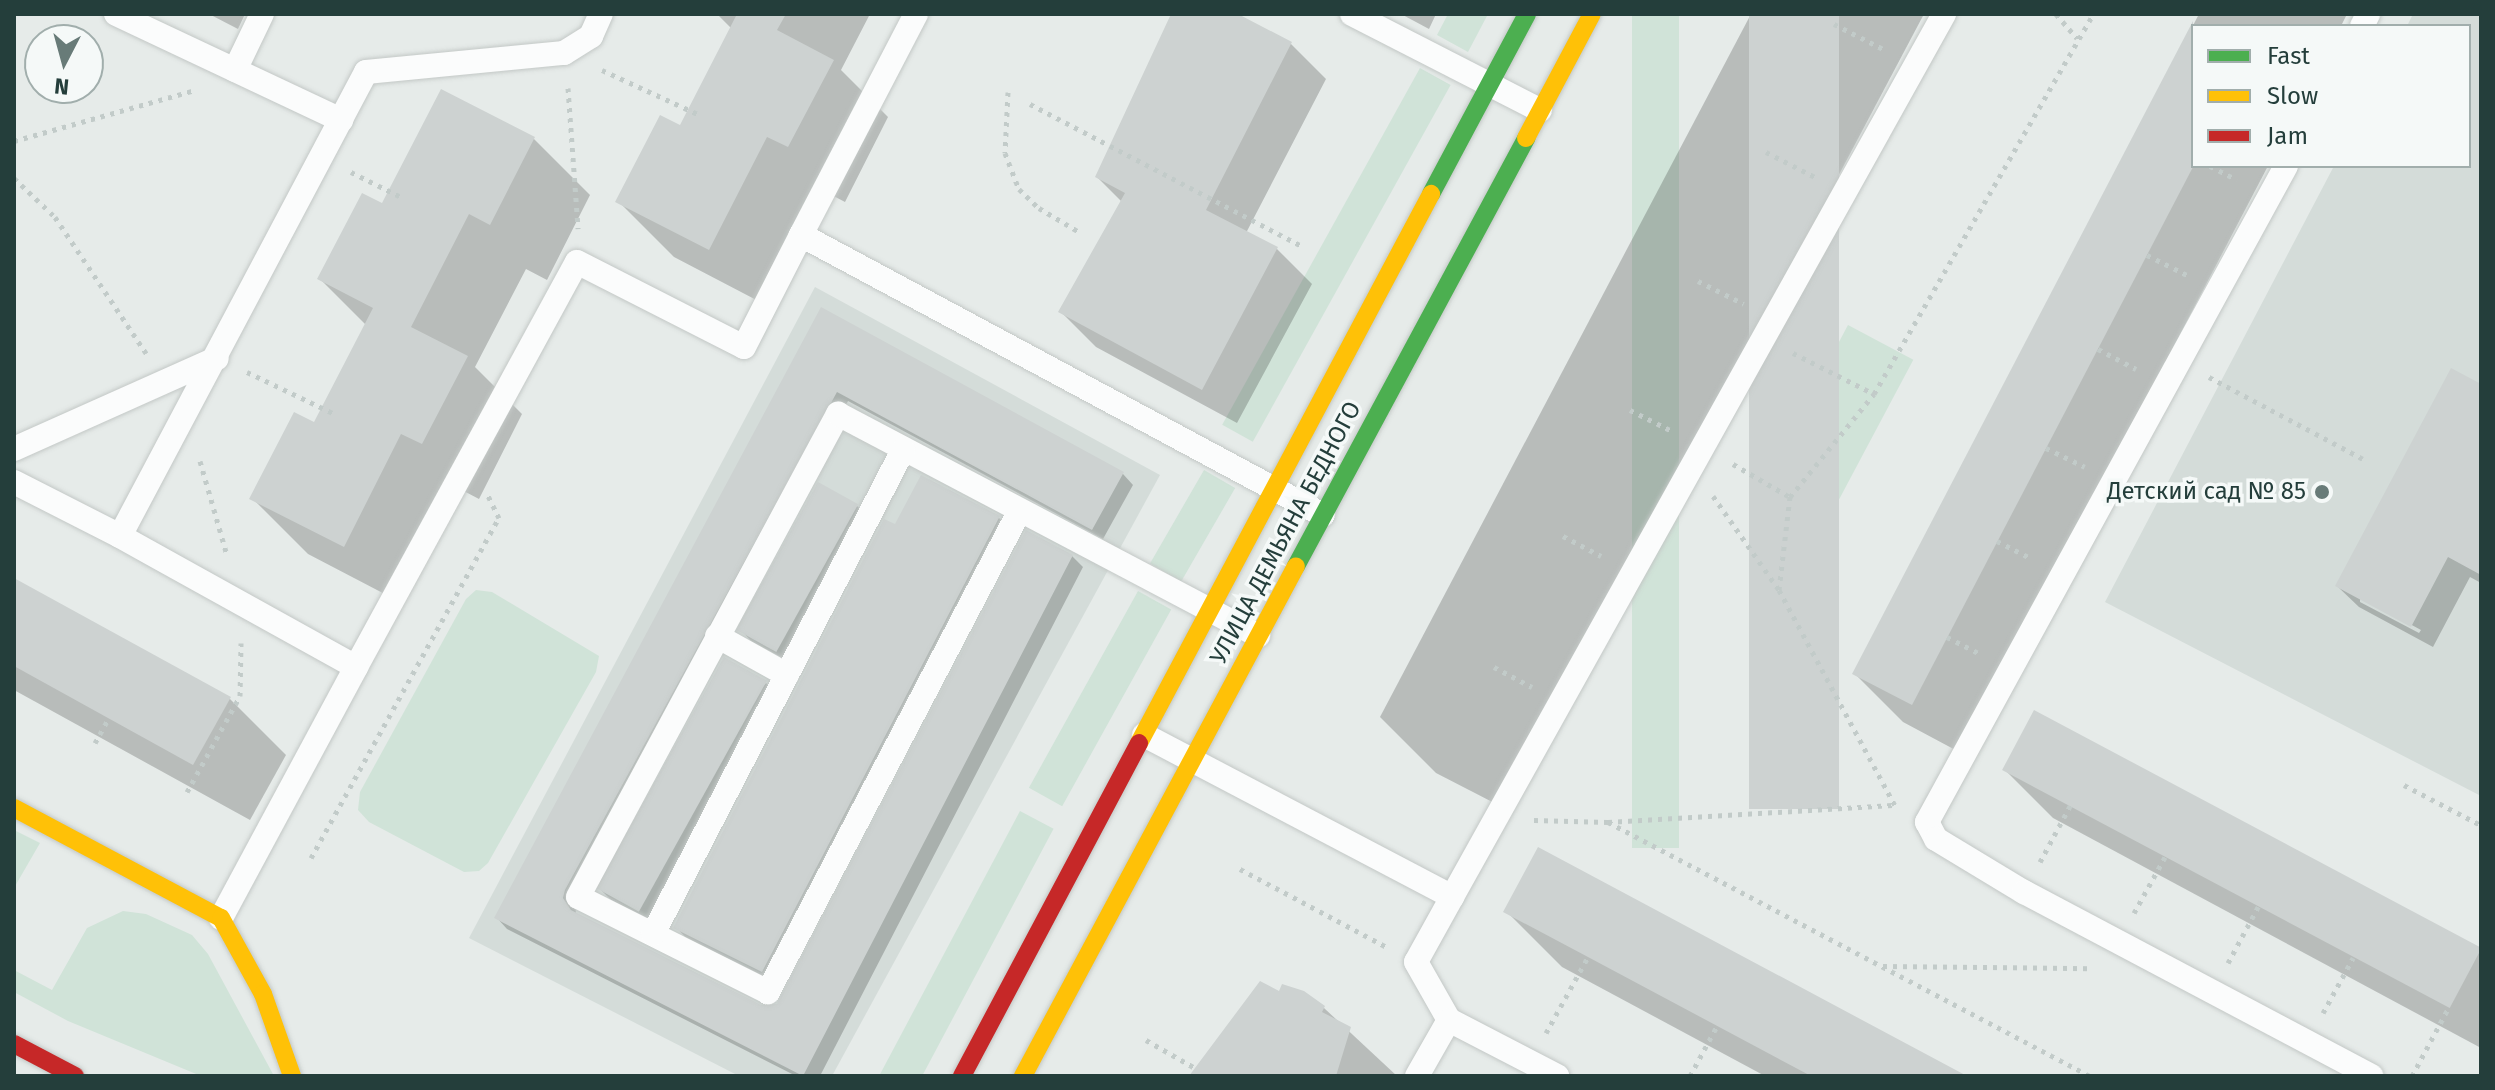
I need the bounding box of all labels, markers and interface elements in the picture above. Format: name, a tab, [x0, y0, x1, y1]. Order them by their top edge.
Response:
north arrow	[24, 24, 104, 104]
legend	[2191, 24, 2471, 168]
text: Fast	[2267, 42, 2310, 70]
text: N	[53, 72, 70, 101]
text: Slow	[2267, 82, 2318, 110]
text: Jam	[2267, 122, 2308, 150]
street label: УЛИЦА ДЕМЬЯНА БЕДНОГО	[1204, 397, 1368, 669]
place label: Детский сад № 85	[2107, 478, 2306, 506]
marker: Детский сад № 85	[2313, 483, 2331, 501]

